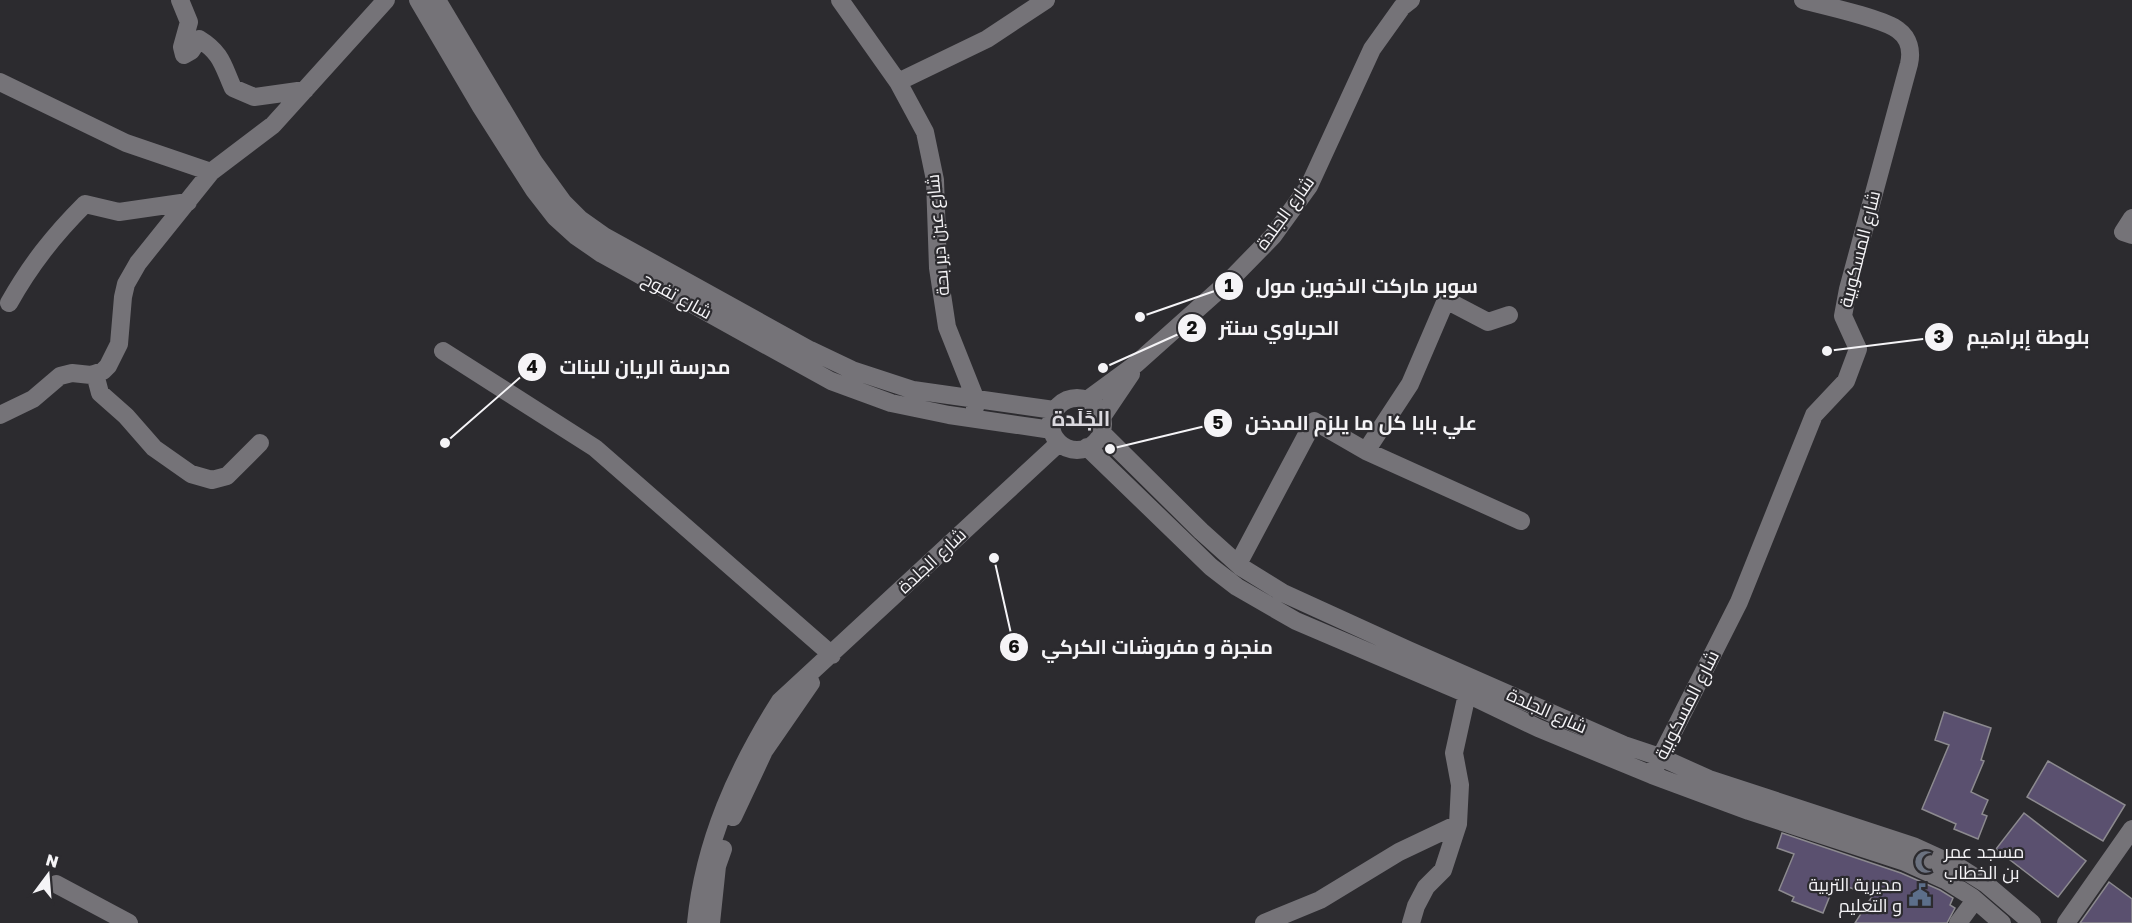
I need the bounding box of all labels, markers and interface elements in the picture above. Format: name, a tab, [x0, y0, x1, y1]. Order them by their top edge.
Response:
street label: شارع الجلدة	[1250, 171, 1320, 255]
street label: شارع عين دير بحة	[921, 173, 955, 297]
street label: شارع المسكوبية	[1834, 188, 1886, 310]
street label: شارع تفوح	[638, 267, 716, 325]
callout: سوبر ماركت الاخوين مول	[1214, 267, 1490, 305]
text: سوبر ماركت الاخوين مول	[1256, 273, 1478, 298]
text: 1	[1224, 274, 1234, 296]
callout: الحرباوي سنتر	[1177, 309, 1352, 347]
text: الحرباوي سنتر	[1218, 315, 1339, 344]
text: 2	[1187, 316, 1198, 338]
callout: بلوطة إبراهيم	[1924, 318, 2102, 356]
text: بلوطة إبراهيم	[1966, 324, 2090, 351]
text: 3	[1934, 325, 1945, 347]
callout: مدرسة الريان للبنات	[517, 348, 742, 386]
text: مدرسة الريان للبنات	[559, 354, 731, 379]
text: 4	[526, 355, 538, 377]
callout: علي بابا كل ما يلزم المدخن	[1203, 404, 1489, 442]
district label: الجًلَدة	[1052, 405, 1110, 431]
text: علي بابا كل ما يلزم المدخن	[1245, 410, 1477, 439]
text: 5	[1213, 411, 1224, 433]
street label: شارع الجلدة	[892, 523, 972, 599]
callout: منجرة و مفروشات الكركي	[999, 628, 1285, 666]
text: منجرة و مفروشات الكركي	[1041, 634, 1273, 663]
text: 6	[1008, 635, 1020, 657]
street label: شارع المسكوبية	[1649, 646, 1725, 764]
street label: شارع الجلدة	[1503, 683, 1591, 739]
place label: مسجد عمر بن الخطاب	[1943, 840, 2024, 884]
north arrow	[18, 845, 78, 905]
text: N	[44, 849, 61, 872]
mosque icon: مسجد عمر بن الخطاب	[1913, 849, 1939, 875]
place label: مديرية التربية و التعليم	[1808, 873, 1902, 918]
public building icon: مديرية التربية و التعليم	[1907, 882, 1933, 908]

